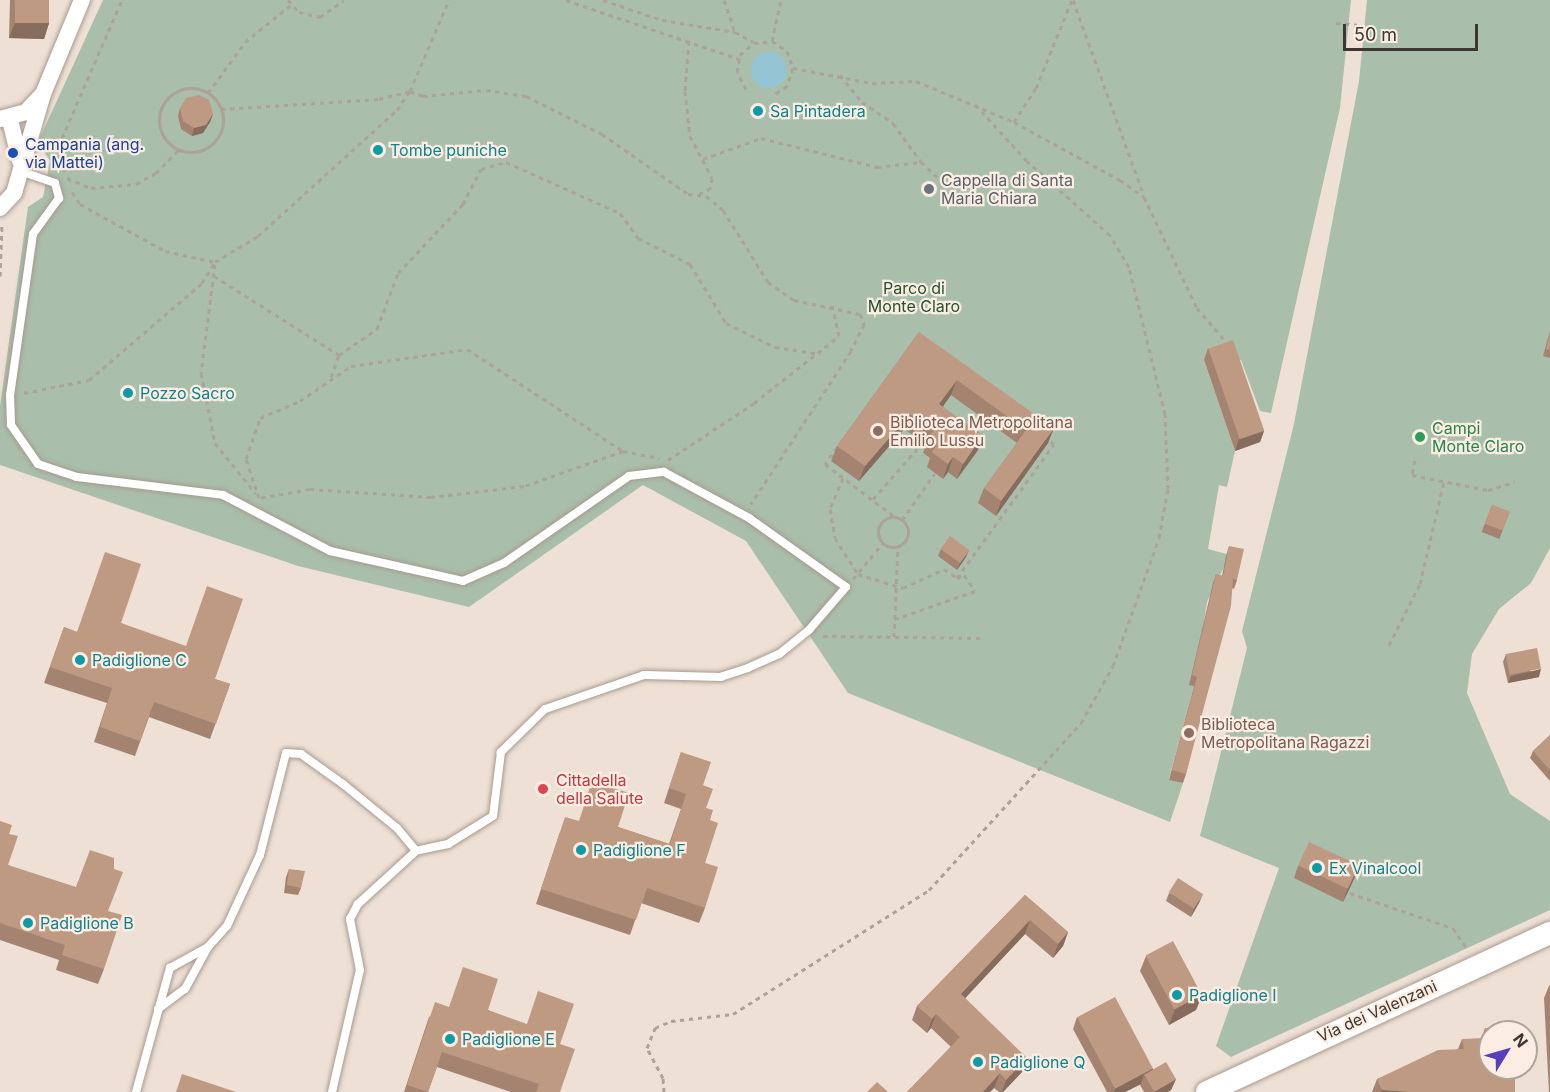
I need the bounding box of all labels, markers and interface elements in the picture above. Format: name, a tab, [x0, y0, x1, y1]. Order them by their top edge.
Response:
scale bar	[1346, 12, 1481, 50]
text: 50 m	[1354, 24, 1397, 45]
place label: Sa Pintadera	[770, 101, 866, 121]
marker: Sa Pintadera	[751, 104, 765, 118]
place label: Campania (ang. via Mattei)	[25, 134, 144, 172]
place label: Tombe puniche	[390, 140, 507, 160]
marker: Tombe puniche	[371, 143, 385, 157]
marker: Campania (ang. via Mattei)	[6, 146, 20, 160]
place label: Cappella di Santa Maria Chiara	[941, 170, 1073, 208]
marker: Cappella di Santa Maria Chiara	[922, 182, 936, 196]
park label: Parco di Monte Claro	[868, 278, 960, 316]
place label: Pozzo Sacro	[140, 383, 235, 403]
marker: Pozzo Sacro	[121, 386, 135, 400]
place label: Biblioteca Metropolitana Emilio Lussu	[890, 412, 1073, 450]
place label: Campi Monte Claro	[1432, 418, 1524, 456]
marker: Biblioteca Metropolitana Emilio Lussu	[871, 424, 885, 438]
marker: Campi Monte Claro	[1413, 430, 1427, 444]
place label: Padiglione C	[92, 650, 187, 670]
marker: Padiglione C	[73, 653, 87, 667]
place label: Biblioteca Metropolitana Ragazzi	[1201, 714, 1369, 752]
marker: Biblioteca Metropolitana Ragazzi	[1182, 726, 1196, 740]
place label: Cittadella della Salute	[556, 770, 643, 808]
marker: Cittadella della Salute	[534, 780, 552, 798]
place label: Padiglione F	[593, 840, 686, 860]
marker: Padiglione F	[574, 843, 588, 857]
place label: Ex Vinalcool	[1329, 858, 1421, 878]
marker: Ex Vinalcool	[1310, 861, 1324, 875]
place label: Padiglione B	[40, 913, 134, 933]
marker: Padiglione B	[21, 916, 35, 930]
street label: Via dei Valenzani	[1314, 976, 1440, 1046]
place label: Padiglione I	[1189, 985, 1277, 1005]
marker: Padiglione I	[1170, 988, 1184, 1002]
north arrow	[1478, 1020, 1538, 1080]
place label: Padiglione E	[462, 1029, 555, 1049]
text: N	[1509, 1029, 1532, 1051]
marker: Padiglione E	[443, 1032, 457, 1046]
place label: Padiglione Q	[990, 1052, 1086, 1072]
marker: Padiglione Q	[971, 1055, 985, 1069]

